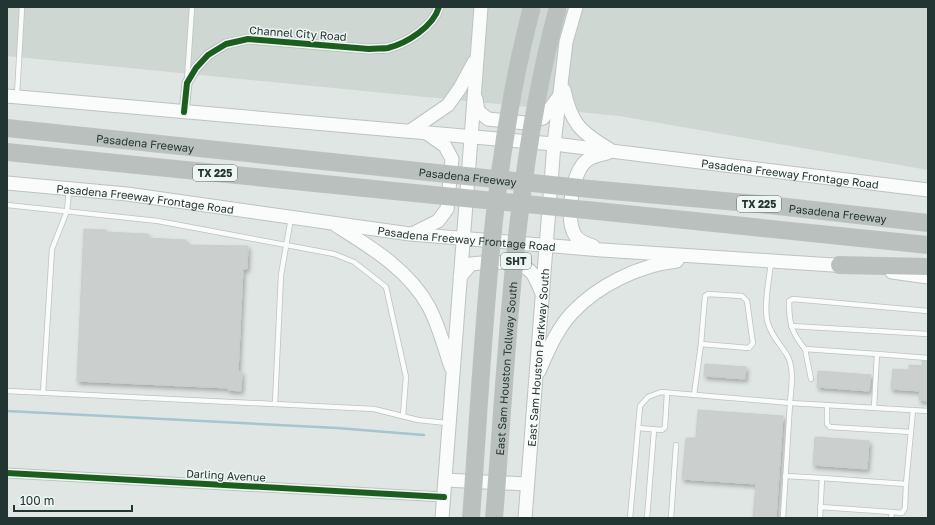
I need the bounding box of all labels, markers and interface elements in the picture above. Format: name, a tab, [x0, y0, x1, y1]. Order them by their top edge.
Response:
street label: Channel City Road	[249, 23, 347, 43]
street label: Pasadena Freeway	[96, 131, 195, 154]
street label: Pasadena Freeway Frontage Road	[701, 156, 880, 190]
road number: TX 225	[193, 165, 237, 181]
street label: Pasadena Freeway	[418, 165, 517, 188]
street label: Pasadena Freeway Frontage Road	[56, 181, 235, 216]
road number: TX 225	[737, 196, 781, 212]
street label: Pasadena Freeway	[788, 201, 888, 225]
street label: Pasadena Freeway Frontage Road	[377, 223, 556, 253]
road number: SHT	[501, 253, 531, 269]
street label: East Sam Houston Parkway South	[524, 268, 551, 447]
street label: East Sam Houston Tollway South	[492, 281, 519, 456]
street label: Darling Avenue	[186, 466, 266, 484]
scale bar	[14, 487, 132, 513]
text: 100 m	[20, 493, 54, 508]

